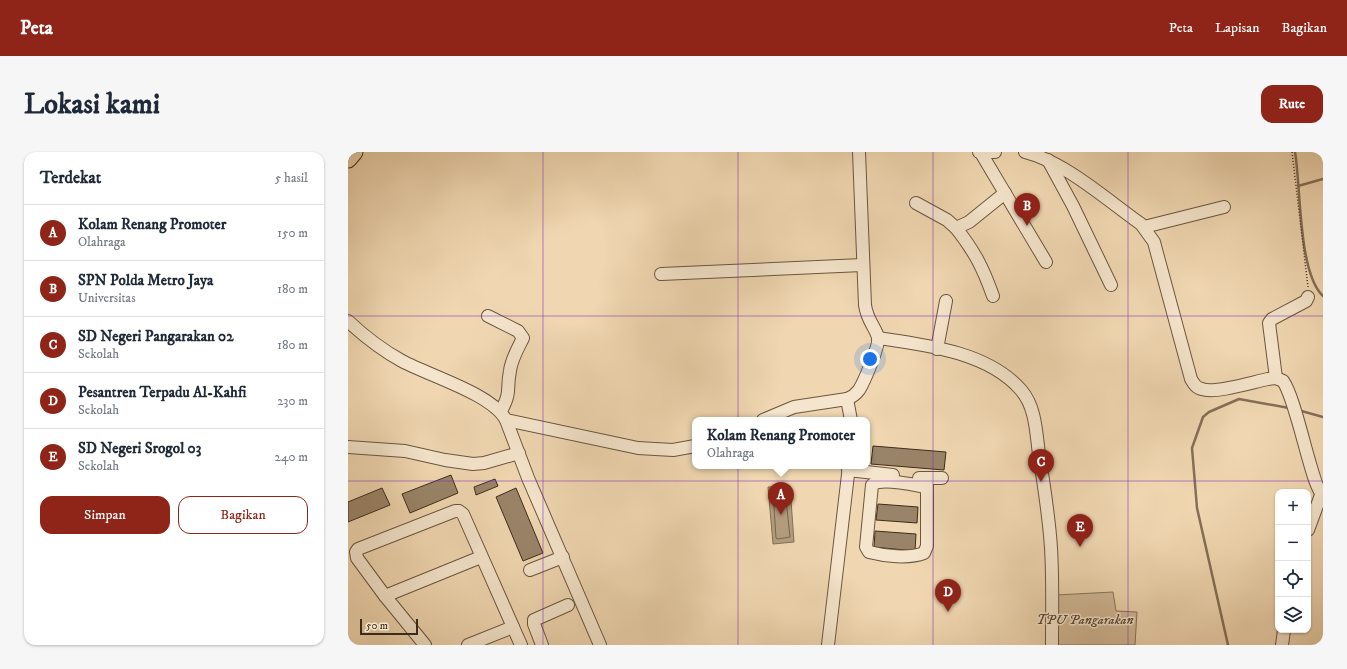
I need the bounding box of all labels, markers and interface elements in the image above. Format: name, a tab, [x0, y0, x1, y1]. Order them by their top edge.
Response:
text: Peta	[20, 17, 53, 40]
text: Peta	[1169, 19, 1193, 37]
text: Lapisan	[1215, 19, 1260, 37]
text: Bagikan	[1282, 19, 1327, 37]
button: Rute	[1261, 85, 1323, 123]
text: Lokasi kami	[24, 87, 160, 122]
text: Terdekat	[40, 167, 101, 189]
text: 5 hasil	[275, 170, 308, 186]
pin: B	[1014, 193, 1040, 226]
text: Kolam Renang Promoter	[78, 215, 226, 234]
text: A	[49, 225, 57, 241]
text: 150 m	[277, 225, 308, 241]
text: Olahraga	[78, 234, 126, 250]
text: SPN Polda Metro Jaya	[78, 271, 213, 290]
text: B	[49, 281, 57, 297]
text: 180 m	[277, 281, 308, 297]
text: Universitas	[78, 290, 135, 306]
text: SD Negeri Pangarakan 02	[78, 327, 234, 346]
text: C	[49, 337, 57, 353]
text: 180 m	[277, 337, 308, 353]
text: Sekolah	[78, 346, 119, 362]
your location	[860, 349, 880, 369]
text: Pesantren Terpadu Al-Kahfi	[78, 383, 246, 402]
text: D	[48, 393, 58, 409]
text: 230 m	[277, 393, 308, 409]
text: Sekolah	[78, 402, 119, 418]
popup	[692, 417, 870, 469]
text: Kolam Renang Promoter	[707, 426, 855, 445]
text: SD Negeri Srogol 03	[78, 439, 201, 458]
text: Olahraga	[707, 445, 754, 461]
text: E	[48, 449, 58, 465]
text: 240 m	[275, 449, 308, 465]
pin: C	[1028, 449, 1054, 482]
text: Sekolah	[78, 458, 119, 474]
pin: A	[768, 482, 794, 515]
map controls	[1275, 489, 1311, 633]
button: +	[1275, 489, 1311, 525]
button: Simpan	[40, 496, 170, 534]
button: Bagikan	[178, 496, 308, 534]
pin: E	[1067, 514, 1093, 547]
button: −	[1275, 525, 1311, 561]
button: locate	[1275, 561, 1311, 597]
pin: D	[935, 579, 961, 612]
button: layers	[1275, 597, 1311, 633]
park label: TPU Pangarakan	[1036, 611, 1134, 629]
scale bar	[360, 617, 418, 636]
text: 50 m	[366, 619, 388, 633]

